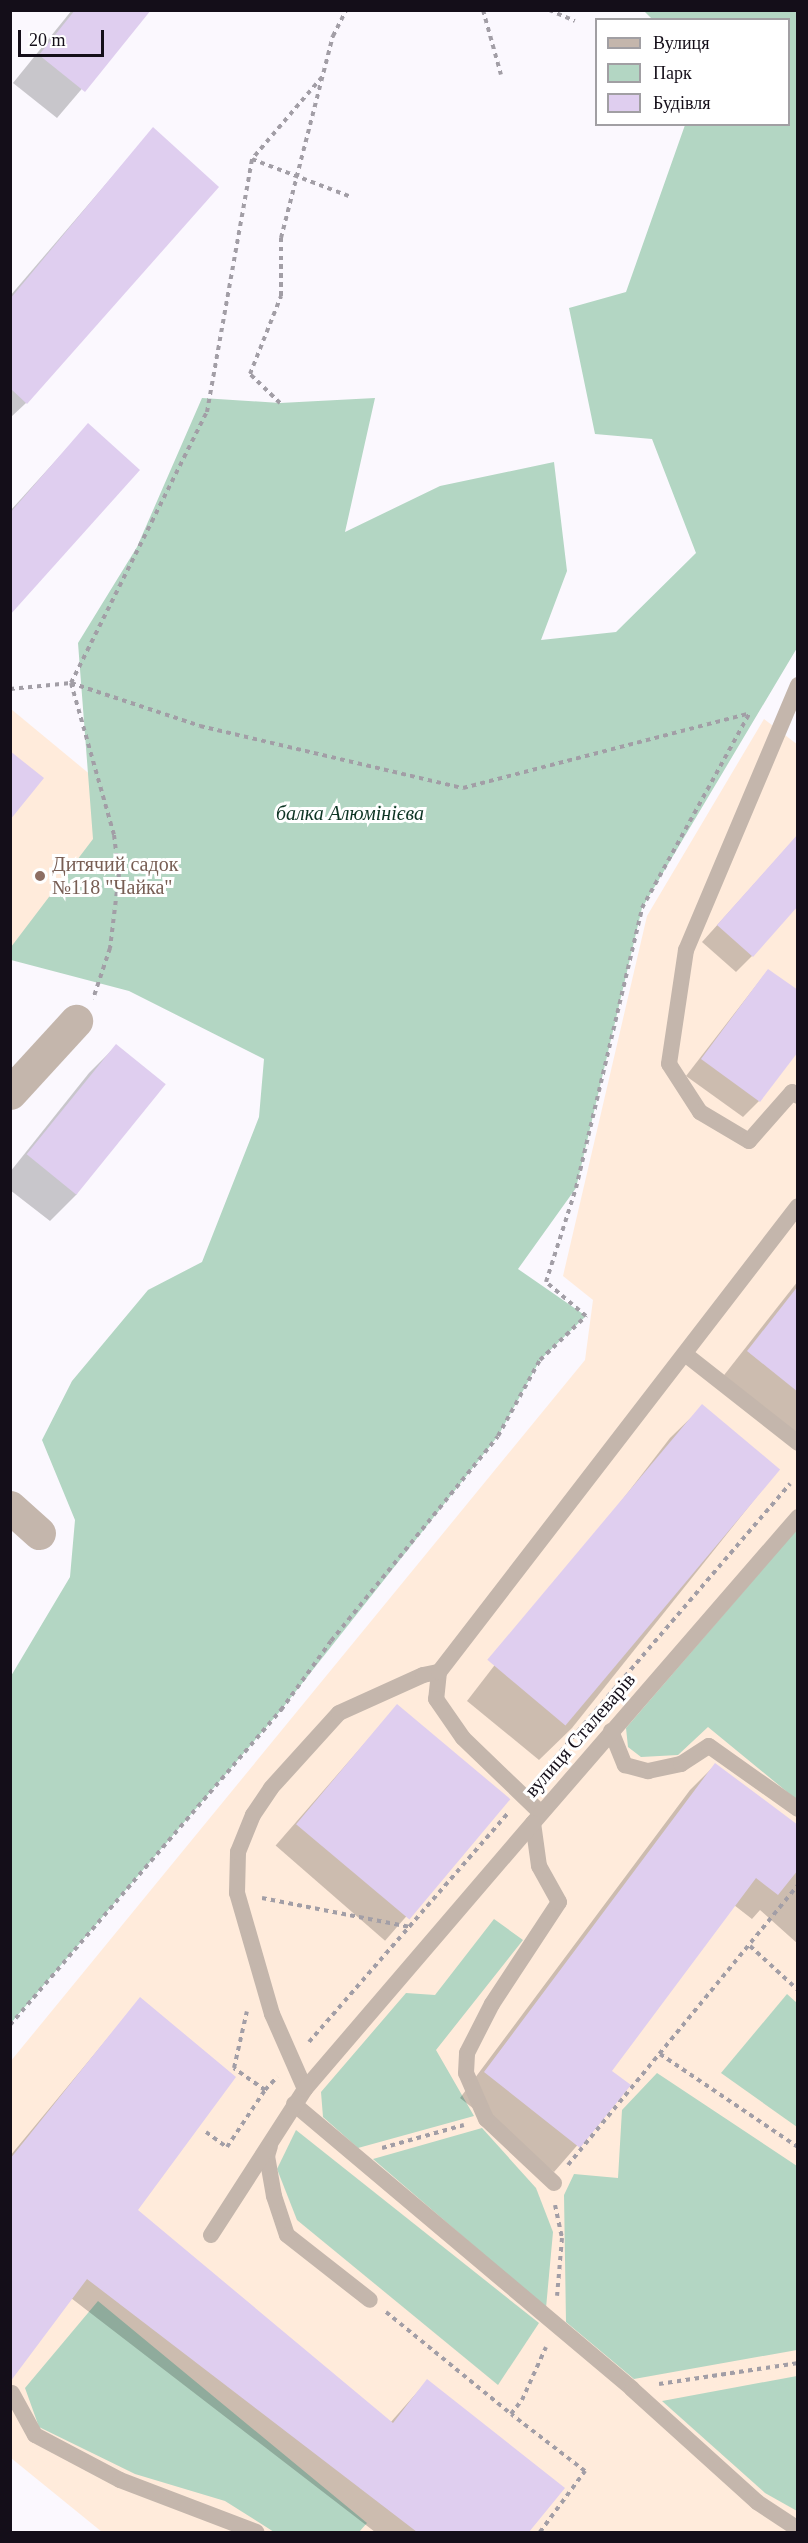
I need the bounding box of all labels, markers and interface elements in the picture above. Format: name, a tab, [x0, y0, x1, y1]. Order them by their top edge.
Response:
scale bar	[21, 18, 106, 56]
legend	[595, 18, 790, 126]
text: 20 m	[29, 30, 66, 50]
text: Вулиця	[653, 33, 710, 53]
text: Парк	[653, 63, 692, 83]
text: Будівля	[653, 93, 710, 113]
park label: балка Алюмінієва	[276, 801, 424, 825]
place label: Дитячий садок №118 "Чайка"	[52, 852, 178, 899]
marker: Дитячий садок №118 "Чайка"	[33, 869, 47, 883]
street label: вулиця Сталеварів	[520, 1668, 640, 1802]

